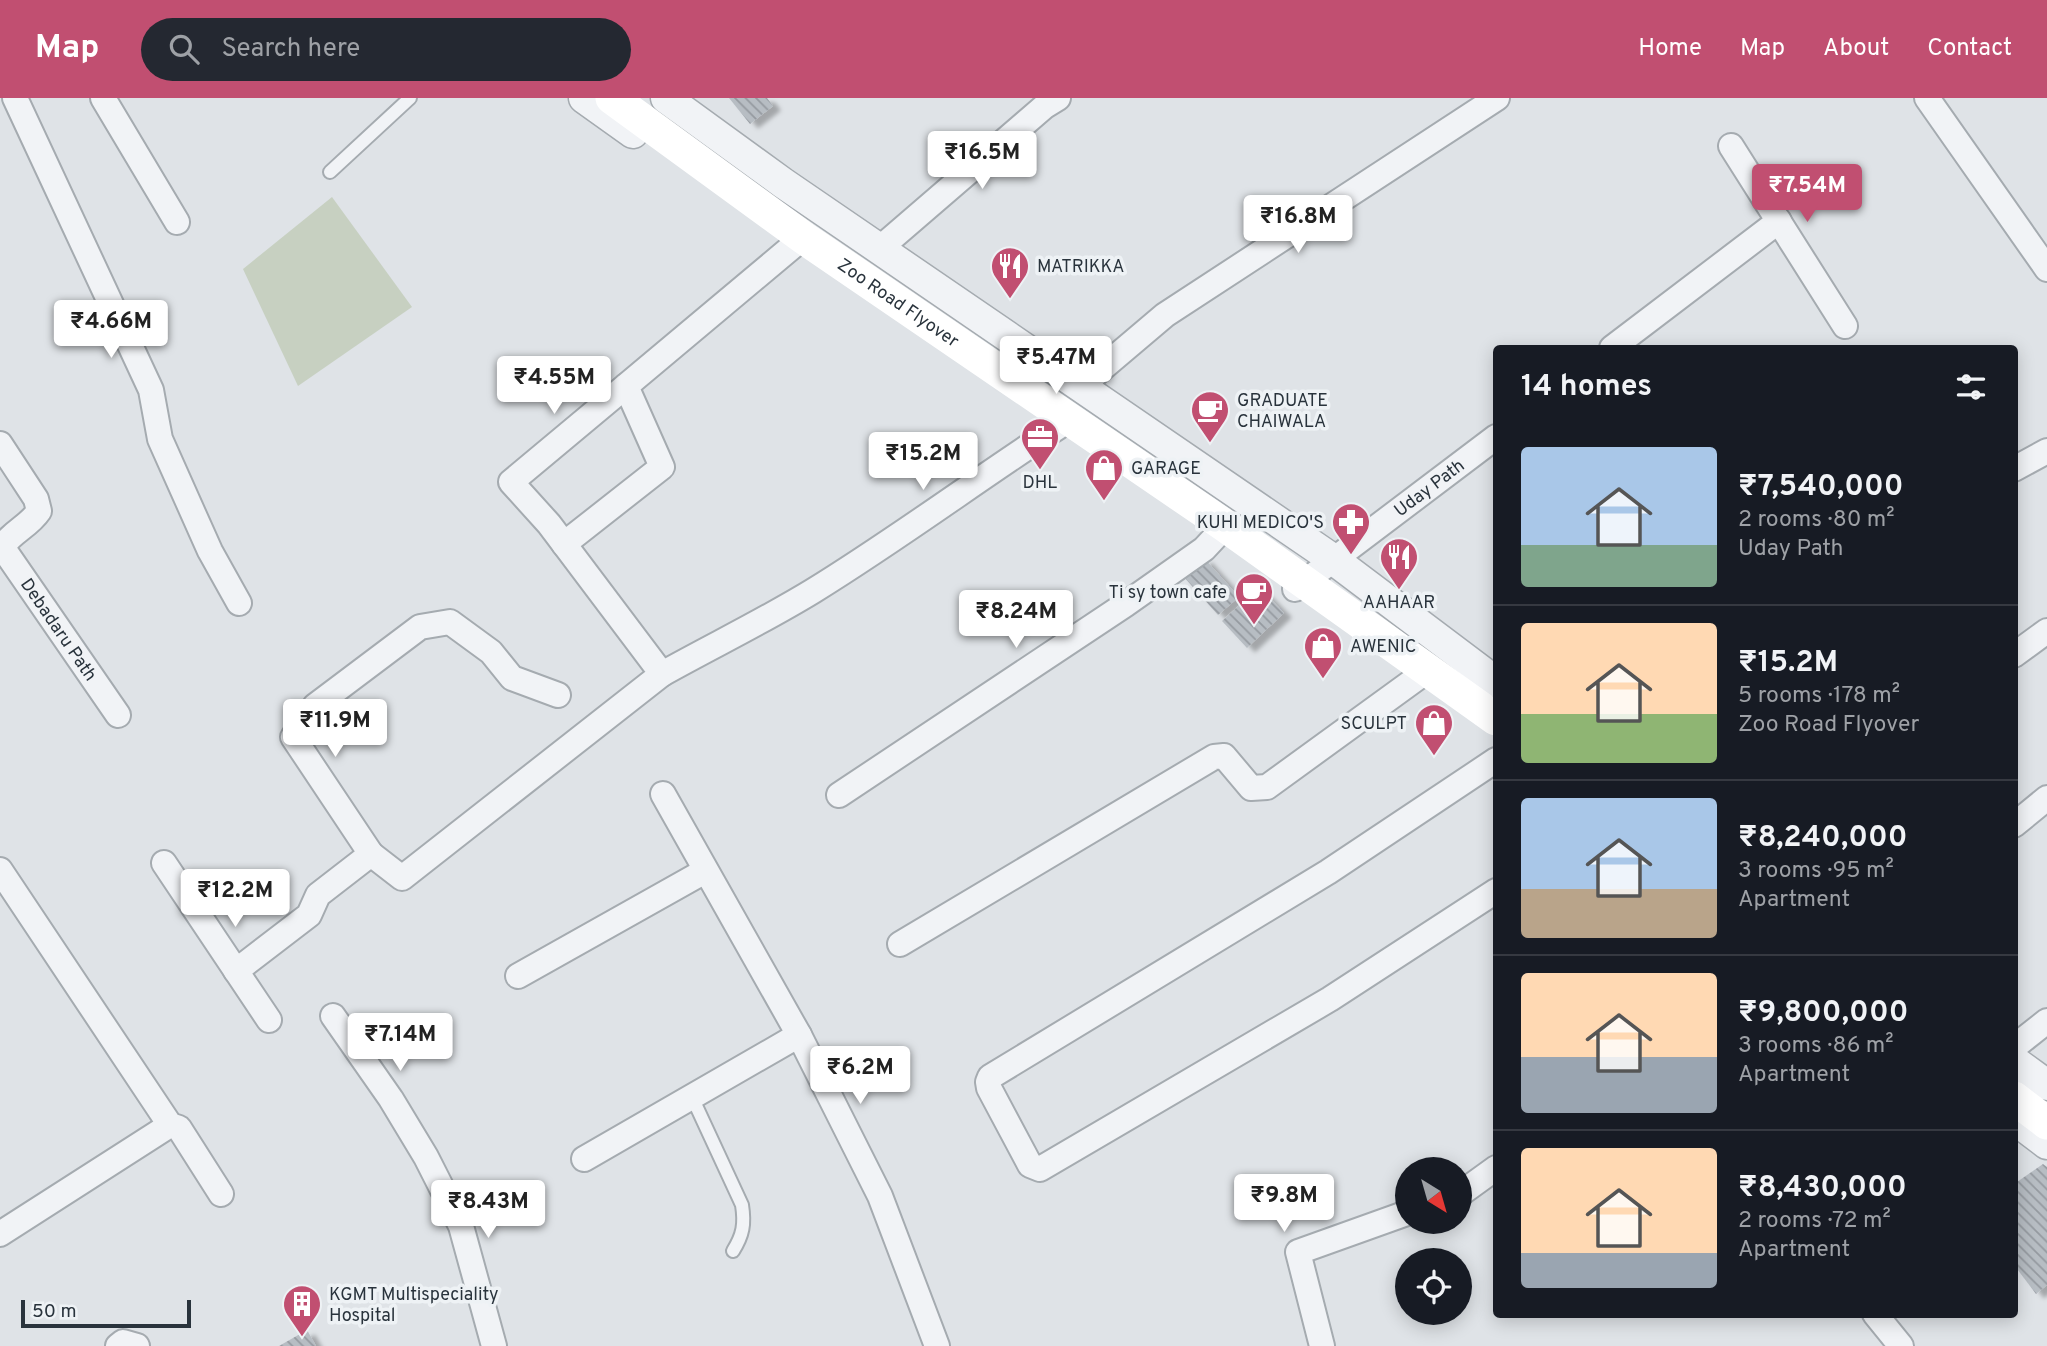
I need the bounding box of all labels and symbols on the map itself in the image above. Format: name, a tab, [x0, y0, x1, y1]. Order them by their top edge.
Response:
pin: ₹16.5M	[925, 132, 1039, 191]
pin: ₹7.54M	[1750, 164, 1864, 224]
pin: ₹16.8M	[1241, 195, 1355, 255]
restaurant icon: MATRIKKA	[989, 245, 1031, 300]
street label: Zoo Road Flyover	[832, 254, 963, 353]
place label: MATRIKKA	[1037, 256, 1125, 279]
pin: ₹4.66M	[54, 300, 168, 360]
pin: ₹5.47M	[999, 336, 1113, 396]
pin: ₹4.55M	[497, 356, 611, 416]
cafe icon: GRADUATE CHAIWALA	[1189, 389, 1231, 444]
place label: GRADUATE CHAIWALA	[1237, 390, 1328, 434]
office icon: DHL	[1019, 416, 1061, 471]
pin: ₹15.2M	[866, 432, 980, 492]
shop icon: GARAGE	[1083, 447, 1125, 502]
street label: Uday Path	[1390, 455, 1470, 523]
place label: GARAGE	[1131, 458, 1201, 481]
place label: DHL	[1023, 472, 1057, 495]
pharmacy icon: KUHI MEDICO'S	[1330, 501, 1372, 556]
place label: KUHI MEDICO'S	[1197, 512, 1324, 535]
restaurant icon: AAHAAR	[1378, 536, 1420, 591]
cafe icon: Ti sy town cafe	[1233, 571, 1275, 626]
street label: Debadaru Path	[14, 574, 101, 686]
place label: Ti sy town cafe	[1109, 582, 1227, 605]
pin: ₹8.24M	[959, 590, 1073, 650]
place label: AAHAAR	[1363, 592, 1435, 615]
shop icon: AWENIC	[1302, 625, 1344, 680]
place label: AWENIC	[1350, 636, 1416, 659]
pin: ₹11.9M	[278, 700, 392, 759]
shop icon: SCULPT	[1413, 702, 1455, 757]
place label: SCULPT	[1341, 713, 1407, 736]
pin: ₹12.2M	[178, 870, 292, 929]
pin: ₹7.14M	[343, 1014, 457, 1073]
pin: ₹6.2M	[811, 1046, 909, 1106]
north arrow	[1395, 1157, 1472, 1234]
pin: ₹9.8M	[1235, 1174, 1333, 1234]
pin: ₹8.43M	[431, 1180, 545, 1240]
building icon: KGMT Multispeciality Hospital	[281, 1283, 323, 1338]
place label: KGMT Multispeciality Hospital	[329, 1284, 499, 1328]
scale bar	[21, 1297, 191, 1329]

